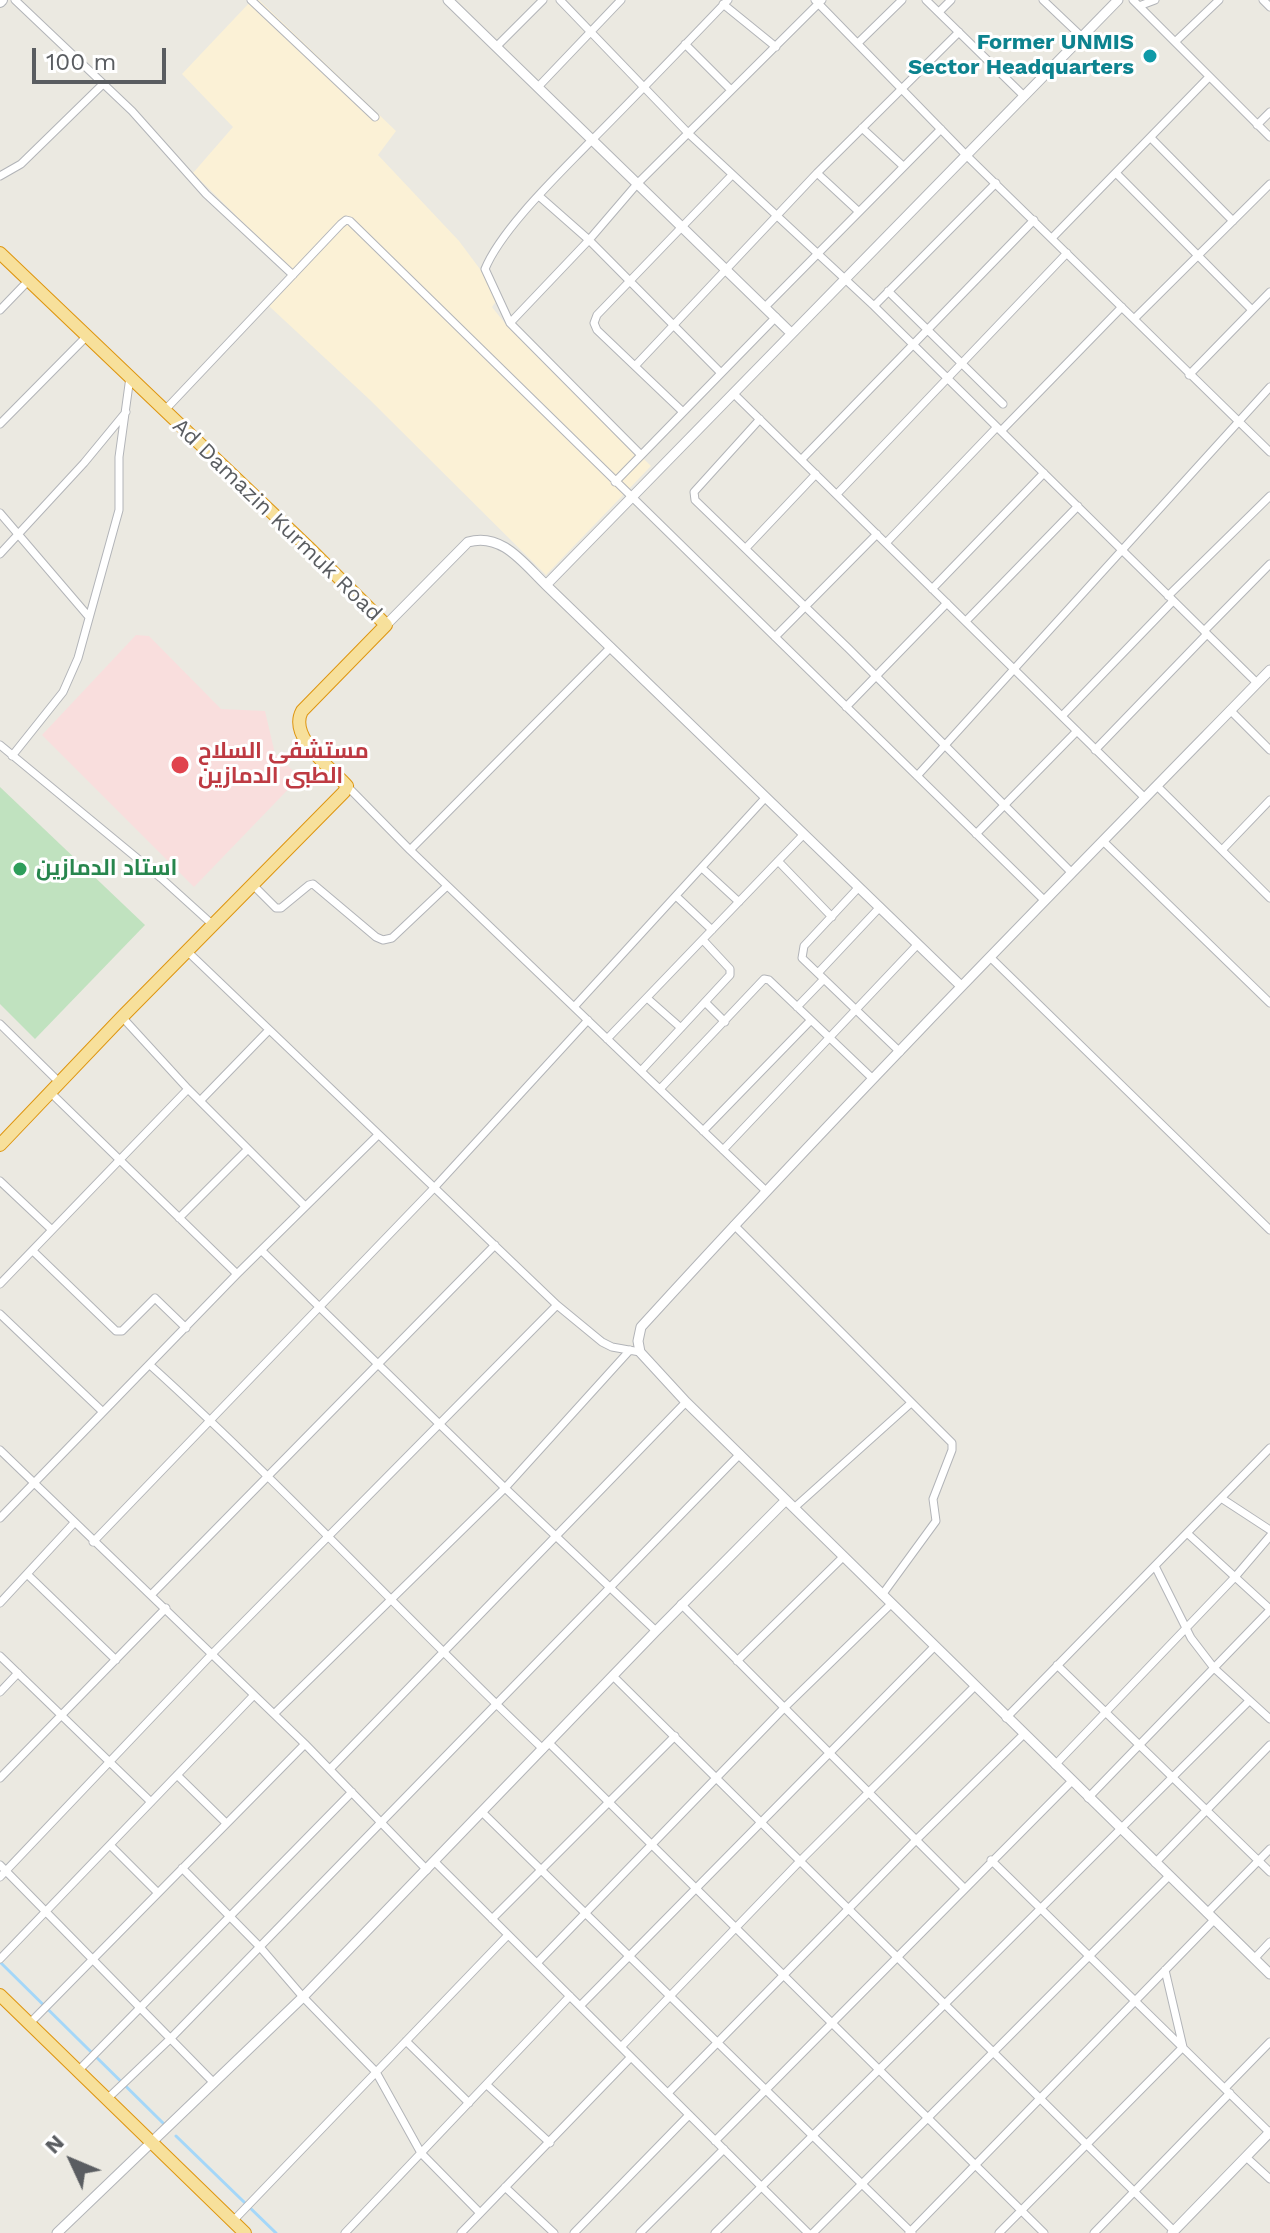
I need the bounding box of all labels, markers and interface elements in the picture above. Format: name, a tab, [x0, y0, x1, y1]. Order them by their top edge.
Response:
place label: Former UNMIS Sector Headquarters	[908, 30, 1134, 82]
scale bar	[36, 32, 170, 82]
marker: Former UNMIS Sector Headquarters	[1141, 47, 1159, 65]
text: 100 m	[46, 48, 116, 76]
street label: Ad Damazin Kurmuk Road	[167, 413, 387, 627]
place label: مستشفى السلاح الطبى الدمازين	[198, 739, 369, 790]
marker: مستشفى السلاح الطبى الدمازين	[169, 754, 191, 776]
place label: استاد الدمازين	[36, 856, 177, 882]
marker: استاد الدمازين	[11, 860, 29, 878]
north arrow	[32, 2121, 112, 2201]
text: N	[40, 2129, 69, 2159]

